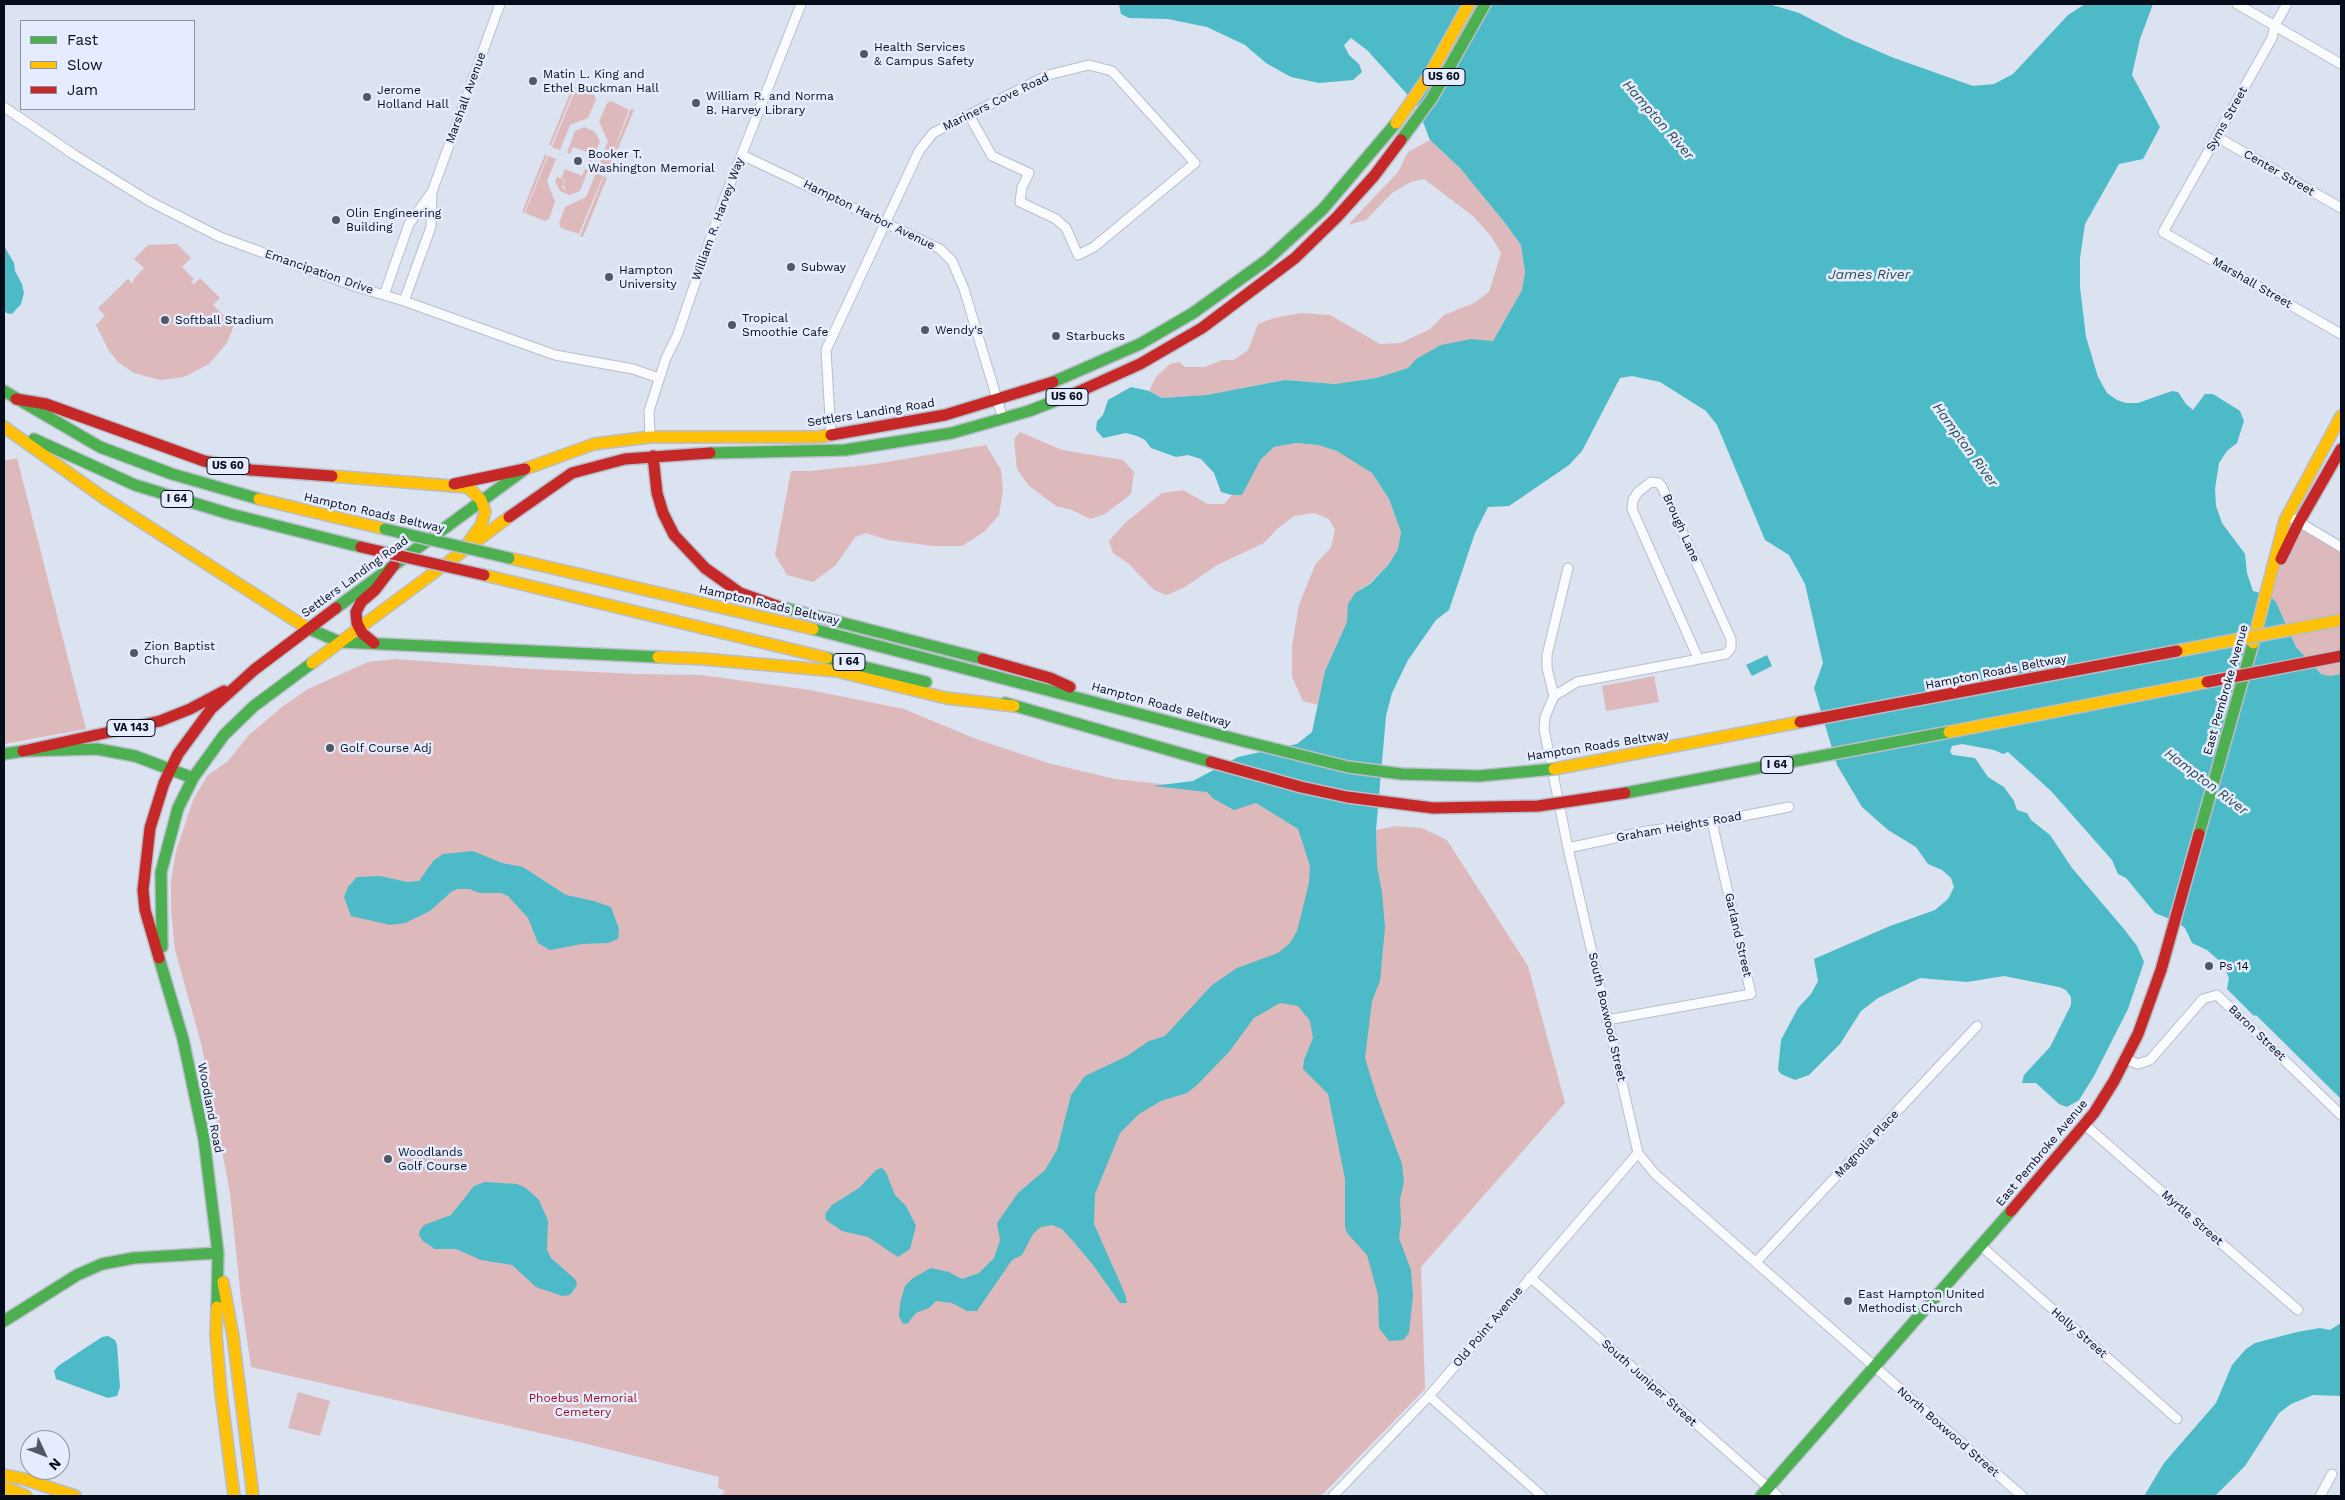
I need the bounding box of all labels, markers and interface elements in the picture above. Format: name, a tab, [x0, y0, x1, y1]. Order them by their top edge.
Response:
legend	[20, 20, 195, 110]
text: Fast	[67, 31, 98, 49]
place label: Health Services & Campus Safety	[874, 40, 974, 68]
marker: Health Services & Campus Safety	[858, 48, 870, 60]
street label: Marshall Avenue	[443, 50, 489, 146]
text: Slow	[67, 56, 103, 74]
place label: Matin L. King and Ethel Buckman Hall	[543, 67, 659, 95]
road number: US 60	[1423, 68, 1465, 86]
street label: Mariners Cove Road	[941, 70, 1051, 134]
marker: Matin L. King and Ethel Buckman Hall	[527, 75, 539, 87]
water label: Hampton River	[1619, 77, 1697, 163]
text: Jam	[67, 81, 98, 99]
place label: Jerome Holland Hall	[377, 83, 449, 111]
street label: Syms Street	[2203, 84, 2251, 154]
place label: William R. and Norma B. Harvey Library	[706, 89, 834, 117]
marker: Jerome Holland Hall	[361, 91, 373, 103]
marker: William R. and Norma B. Harvey Library	[690, 97, 702, 109]
place label: Booker T. Washington Memorial	[588, 147, 715, 175]
street label: Center Street	[2241, 147, 2317, 199]
marker: Booker T. Washington Memorial	[572, 155, 584, 167]
street label: William R. Harvey Way	[689, 155, 747, 283]
street label: Hampton Harbor Avenue	[801, 177, 937, 253]
place label: Olin Engineering Building	[346, 206, 441, 234]
marker: Olin Engineering Building	[330, 214, 342, 226]
street label: Emancipation Drive	[263, 247, 375, 297]
street label: Marshall Street	[2210, 254, 2294, 312]
place label: Subway	[801, 260, 846, 274]
marker: Subway	[785, 261, 797, 273]
place label: Hampton University	[619, 263, 677, 291]
water label: James River	[1828, 267, 1910, 283]
marker: Hampton University	[603, 271, 615, 283]
place label: Tropical Smoothie Cafe	[742, 311, 828, 339]
place label: Softball Stadium	[175, 313, 274, 327]
marker: Softball Stadium	[159, 314, 171, 326]
marker: Tropical Smoothie Cafe	[726, 319, 738, 331]
place label: Wendy's	[935, 323, 983, 337]
marker: Wendy's	[919, 324, 931, 336]
place label: Starbucks	[1066, 329, 1125, 343]
marker: Starbucks	[1050, 330, 1062, 342]
road number: US 60	[1046, 388, 1088, 406]
street label: Settlers Landing Road	[806, 396, 936, 430]
water label: Hampton River	[1929, 400, 2001, 490]
road number: US 60	[207, 458, 249, 474]
road number: I 64	[161, 490, 193, 508]
street label: Hampton Roads Beltway	[302, 490, 446, 536]
street label: Brough Lane	[1660, 492, 1702, 564]
street label: Settlers Landing Road	[299, 533, 411, 621]
street label: Hampton Roads Beltway	[697, 582, 841, 628]
street label: East Pembroke Avenue	[2200, 623, 2252, 757]
place label: Zion Baptist Church	[144, 639, 215, 667]
marker: Zion Baptist Church	[128, 647, 140, 659]
street label: Hampton Roads Beltway	[1924, 651, 2068, 693]
road number: I 64	[833, 654, 865, 670]
street label: Hampton Roads Beltway	[1090, 679, 1232, 731]
road number: VA 143	[107, 720, 155, 736]
street label: Hampton Roads Beltway	[1526, 728, 1670, 764]
place label: Golf Course Adj	[340, 741, 432, 755]
marker: Golf Course Adj	[324, 742, 336, 754]
water label: Hampton River	[2161, 745, 2251, 819]
road number: I 64	[1761, 756, 1793, 774]
street label: Graham Heights Road	[1615, 809, 1743, 845]
street label: Garland Street	[1721, 891, 1755, 979]
street label: South Boxwood Street	[1585, 951, 1629, 1083]
place label: Ps 14	[2219, 959, 2249, 973]
marker: Ps 14	[2203, 960, 2215, 972]
street label: Baron Street	[2225, 1002, 2289, 1064]
street label: Woodland Road	[194, 1062, 226, 1154]
street label: East Pembroke Avenue	[1993, 1097, 2091, 1209]
street label: Magnolia Place	[1832, 1107, 1902, 1181]
place label: Woodlands Golf Course	[398, 1145, 467, 1173]
marker: Woodlands Golf Course	[382, 1153, 394, 1165]
street label: Myrtle Street	[2158, 1187, 2226, 1249]
street label: Old Point Avenue	[1450, 1284, 1526, 1370]
place label: East Hampton United Methodist Church	[1858, 1287, 1985, 1315]
marker: East Hampton United Methodist Church	[1842, 1295, 1854, 1307]
street label: Holly Street	[2048, 1305, 2110, 1361]
street label: South Juniper Street	[1598, 1336, 1700, 1430]
street label: North Boxwood Street	[1894, 1384, 2002, 1480]
park label: Phoebus Memorial Cemetery	[529, 1391, 637, 1419]
north arrow	[20, 1430, 70, 1480]
text: N	[46, 1455, 65, 1474]

